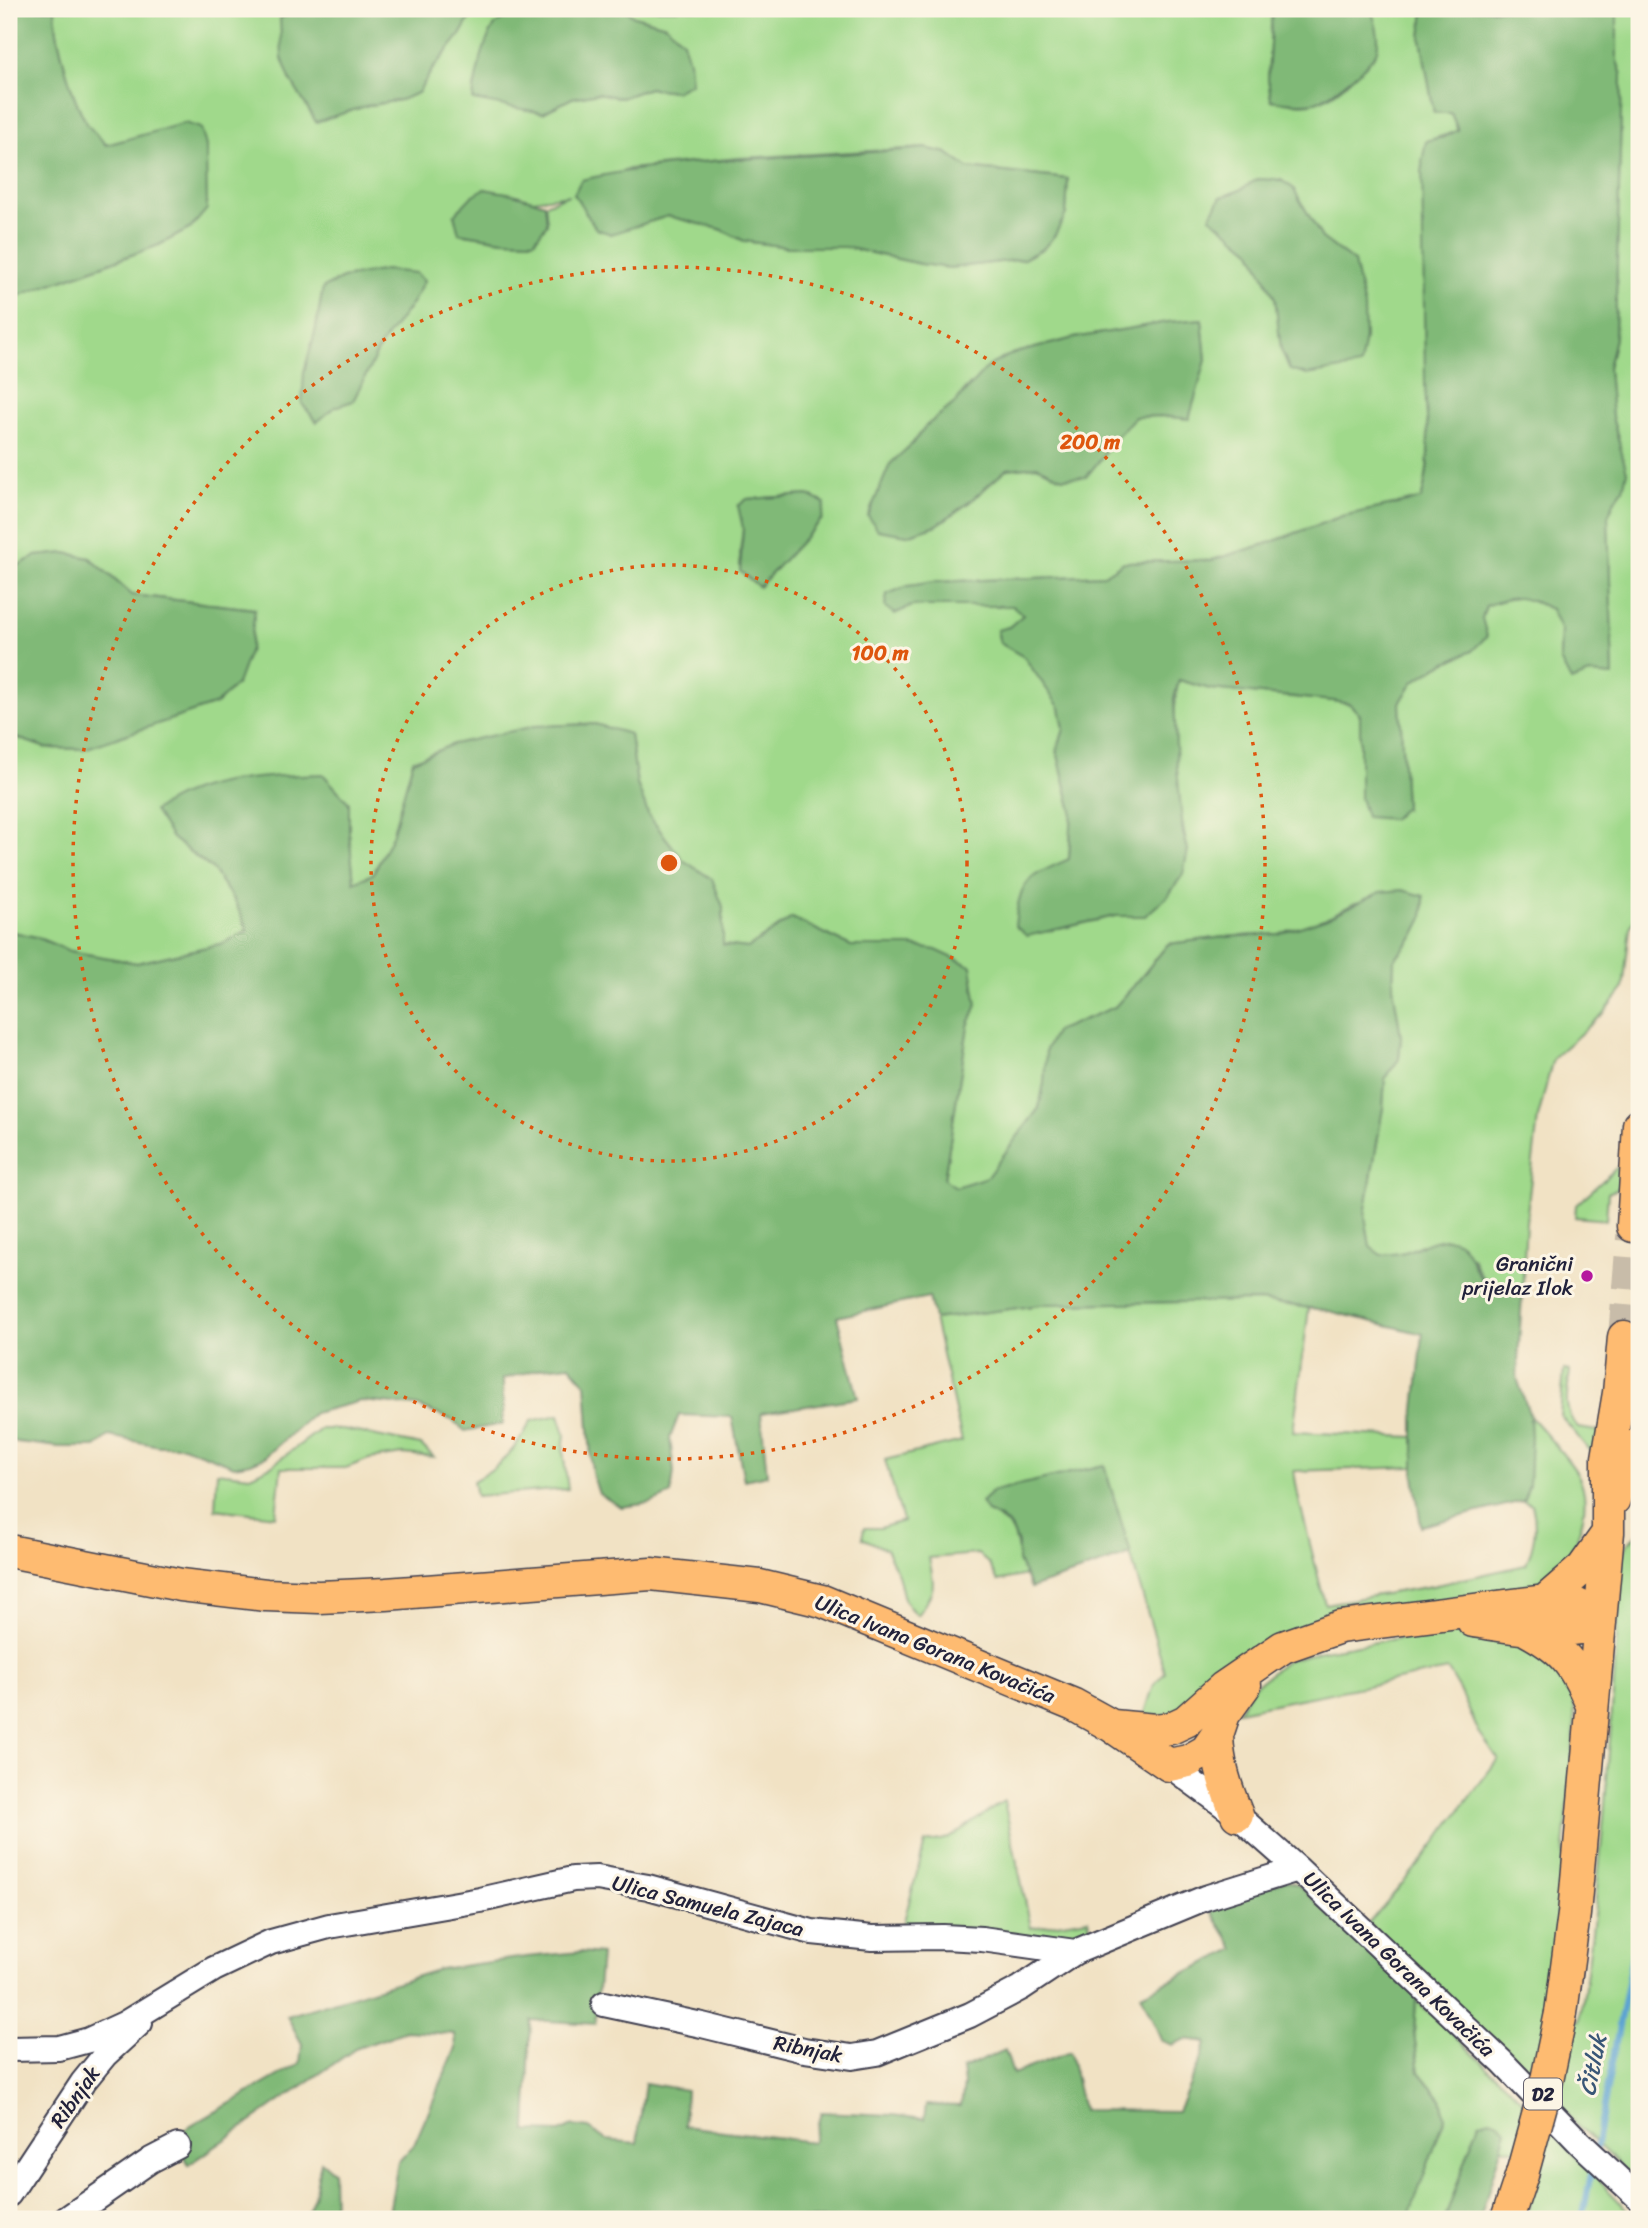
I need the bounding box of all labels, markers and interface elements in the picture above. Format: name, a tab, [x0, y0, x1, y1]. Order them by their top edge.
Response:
text: 200 m	[1059, 423, 1121, 461]
text: 100 m	[851, 634, 909, 672]
centre of rings	[657, 851, 681, 875]
place label: Granični prijelaz Ilok	[1461, 1245, 1574, 1307]
marker: Granični prijelaz Ilok	[1579, 1268, 1595, 1284]
street label: Ulica Ivana Gorana Kovačića	[809, 1583, 1061, 1715]
street label: Ulica Ivana Gorana Kovačića	[1294, 1861, 1505, 2067]
street label: Ulica Samuela Zajaca	[608, 1864, 808, 1948]
street label: Ribnjak	[770, 2024, 846, 2074]
water label: Čitluk	[1567, 2029, 1619, 2099]
street label: Ribnjak	[40, 2057, 111, 2136]
road number: D2	[1524, 2078, 1562, 2110]

